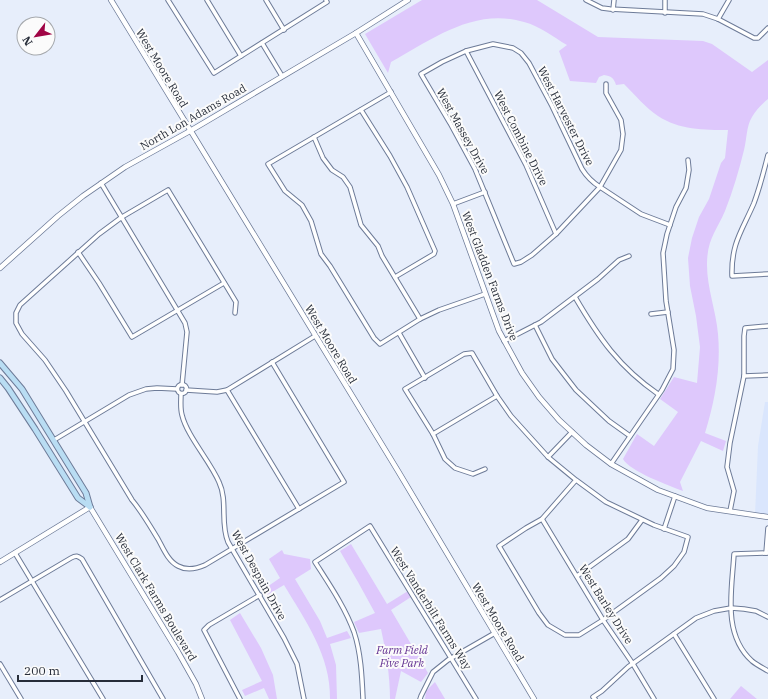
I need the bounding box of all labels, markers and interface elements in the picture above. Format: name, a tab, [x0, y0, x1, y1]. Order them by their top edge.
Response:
north arrow	[16, 16, 56, 56]
street label: West Moore Road	[133, 26, 191, 110]
text: N	[19, 34, 36, 48]
street label: West Harvester Drive	[535, 64, 597, 168]
street label: North Lon Adams Road	[137, 81, 249, 153]
street label: West Massey Drive	[434, 86, 492, 176]
street label: West Combine Drive	[491, 88, 551, 188]
street label: West Gladden Farms Drive	[459, 209, 521, 343]
street label: West Moore Road	[302, 302, 360, 386]
street label: West Despain Drive	[229, 528, 290, 622]
street label: West Clark Farms Boulevard	[112, 531, 200, 664]
street label: West Vanderbilt Farms Way	[387, 544, 475, 672]
street label: West Barley Drive	[576, 562, 636, 647]
street label: West Moore Road	[469, 580, 527, 664]
park label: Farm Field Five Park	[375, 643, 429, 670]
scale bar	[18, 657, 142, 683]
text: 200 m	[24, 663, 60, 678]

